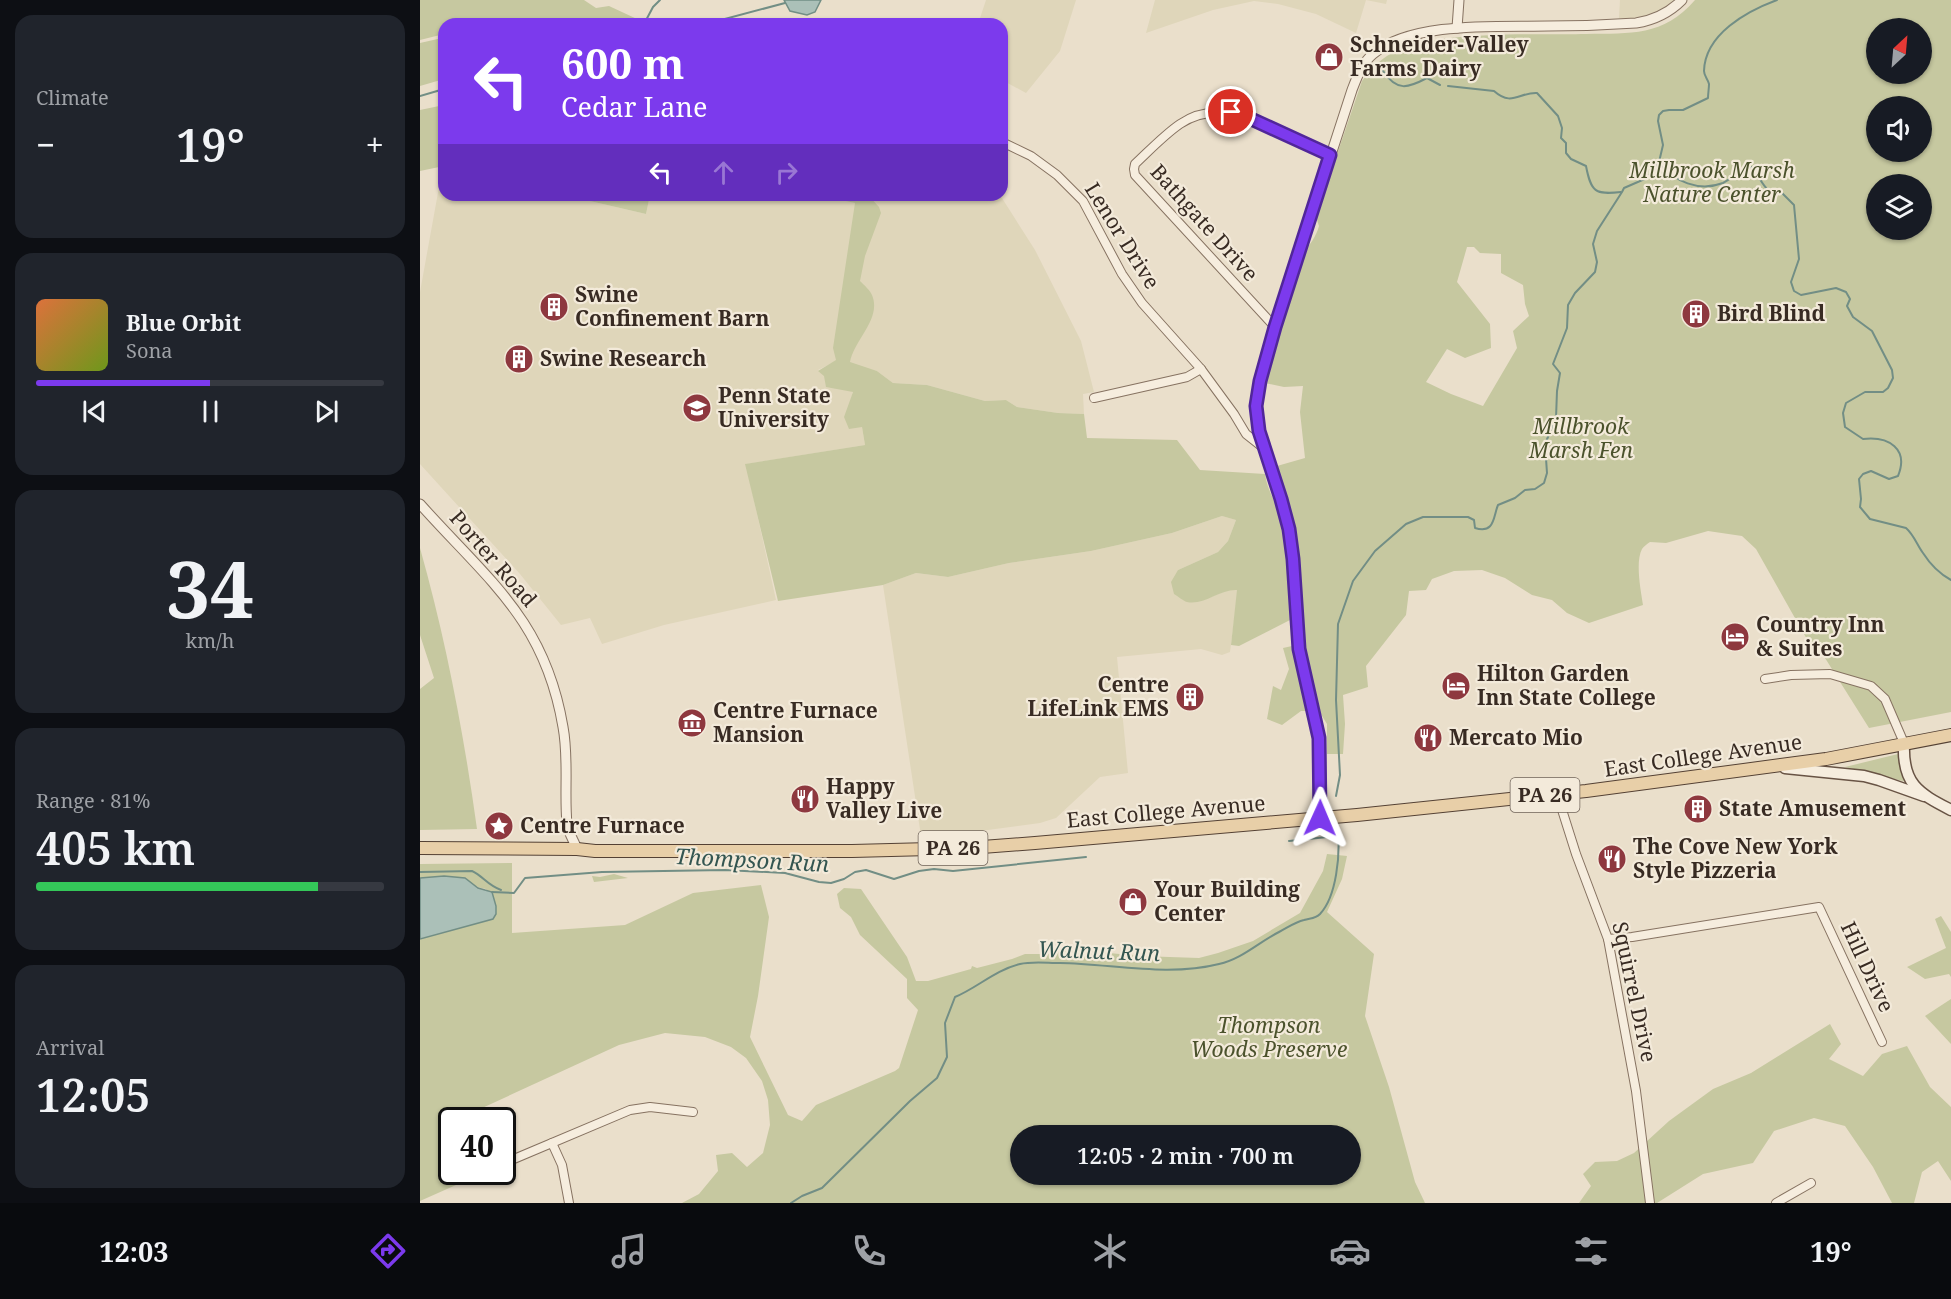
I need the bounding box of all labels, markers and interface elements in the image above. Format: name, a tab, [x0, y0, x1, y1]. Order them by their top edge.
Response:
north arrow	[1866, 18, 1932, 84]
map controls	[1866, 18, 1932, 240]
place label: Schneider-Valley Farms Dairy	[1350, 30, 1530, 82]
text: 600 m	[561, 34, 685, 91]
shop icon: Schneider-Valley Farms Dairy	[1313, 41, 1345, 73]
icon: left	[462, 42, 540, 120]
text: Climate	[36, 84, 109, 111]
pin	[1205, 86, 1256, 137]
text: Cedar Lane	[561, 88, 707, 125]
icon: arrive	[1214, 95, 1247, 128]
button: sound	[1866, 96, 1932, 162]
text: 19°	[176, 114, 245, 175]
text: −	[36, 122, 55, 167]
text: +	[366, 122, 384, 167]
icon: left	[644, 156, 677, 189]
icon: ahead	[707, 156, 740, 189]
icon: right	[770, 156, 803, 189]
park label: Millbrook Marsh Nature Center	[1628, 156, 1795, 208]
street label: Bathgate Drive	[1145, 158, 1265, 287]
button: layers	[1866, 174, 1932, 240]
street label: Lenor Drive	[1079, 177, 1167, 294]
place label: Swine Confinement Barn	[575, 280, 769, 332]
building icon: Swine Confinement Barn	[538, 291, 570, 323]
building icon: Bird Blind	[1680, 298, 1712, 330]
place label: Bird Blind	[1717, 299, 1825, 327]
text: Blue Orbit	[126, 307, 241, 337]
text: Sona	[126, 337, 173, 364]
building icon: Swine Research	[503, 343, 535, 375]
place label: Swine Research	[540, 344, 707, 372]
place label: Penn State University	[718, 381, 831, 433]
school or university icon: Penn State University	[681, 392, 713, 424]
icon: previous	[78, 395, 111, 428]
icon: pause	[194, 395, 227, 428]
icon: next	[310, 395, 343, 428]
park label: Millbrook Marsh Fen	[1528, 412, 1633, 464]
street label: Porter Road	[444, 504, 544, 613]
text: 34	[166, 535, 254, 641]
place label: Country Inn & Suites	[1756, 610, 1885, 662]
hotel icon: Country Inn & Suites	[1719, 621, 1751, 653]
text: km/h	[185, 627, 235, 654]
place label: Hilton Garden Inn State College	[1477, 659, 1656, 711]
place label: Centre LifeLink EMS	[1027, 670, 1169, 722]
hotel icon: Hilton Garden Inn State College	[1440, 670, 1472, 702]
building icon: Centre LifeLink EMS	[1174, 681, 1206, 713]
place label: Centre Furnace Mansion	[713, 696, 878, 748]
museum icon: Centre Furnace Mansion	[676, 707, 708, 739]
restaurant icon: Mercato Mio	[1412, 722, 1444, 754]
place label: Mercato Mio	[1449, 723, 1583, 751]
street label: East College Avenue	[1602, 727, 1804, 783]
place label: Happy Valley Live	[826, 772, 942, 824]
road number: PA 26	[1510, 778, 1580, 812]
restaurant icon: Happy Valley Live	[789, 783, 821, 815]
position arrow	[1288, 786, 1352, 850]
text: Range · 81%	[36, 787, 150, 814]
street label: East College Avenue	[1065, 788, 1267, 834]
building icon: State Amusement	[1682, 793, 1714, 825]
place label: State Amusement	[1719, 794, 1907, 822]
place icon: Centre Furnace	[483, 810, 515, 842]
place label: Centre Furnace	[520, 811, 685, 839]
text: 405 km	[36, 817, 195, 878]
road number: PA 26	[918, 831, 988, 865]
place label: The Cove New York Style Pizzeria	[1633, 832, 1838, 884]
water label: Thompson Run	[674, 840, 830, 878]
restaurant icon: The Cove New York Style Pizzeria	[1596, 843, 1628, 875]
place label: Your Building Center	[1154, 875, 1300, 927]
shop icon: Your Building Center	[1117, 886, 1149, 918]
street label: Hill Drive	[1835, 917, 1901, 1017]
street label: Squirrel Drive	[1606, 919, 1664, 1064]
water label: Walnut Run	[1037, 933, 1161, 967]
park label: Thompson Woods Preserve	[1191, 1011, 1347, 1063]
text: Arrival	[36, 1034, 104, 1061]
text: 12:05	[36, 1064, 151, 1125]
speed limit sign: 40	[438, 1107, 516, 1185]
text: 12:05 · 2 min · 700 m	[1077, 1140, 1294, 1170]
icon: directions	[367, 1230, 409, 1272]
icon: music	[608, 1230, 650, 1272]
icon: phone	[848, 1230, 890, 1272]
icon: climate	[1089, 1230, 1131, 1272]
icon: car	[1329, 1230, 1371, 1272]
icon: filters	[1570, 1230, 1612, 1272]
text: 12:03	[99, 1233, 169, 1270]
text: 19°	[1810, 1233, 1852, 1270]

